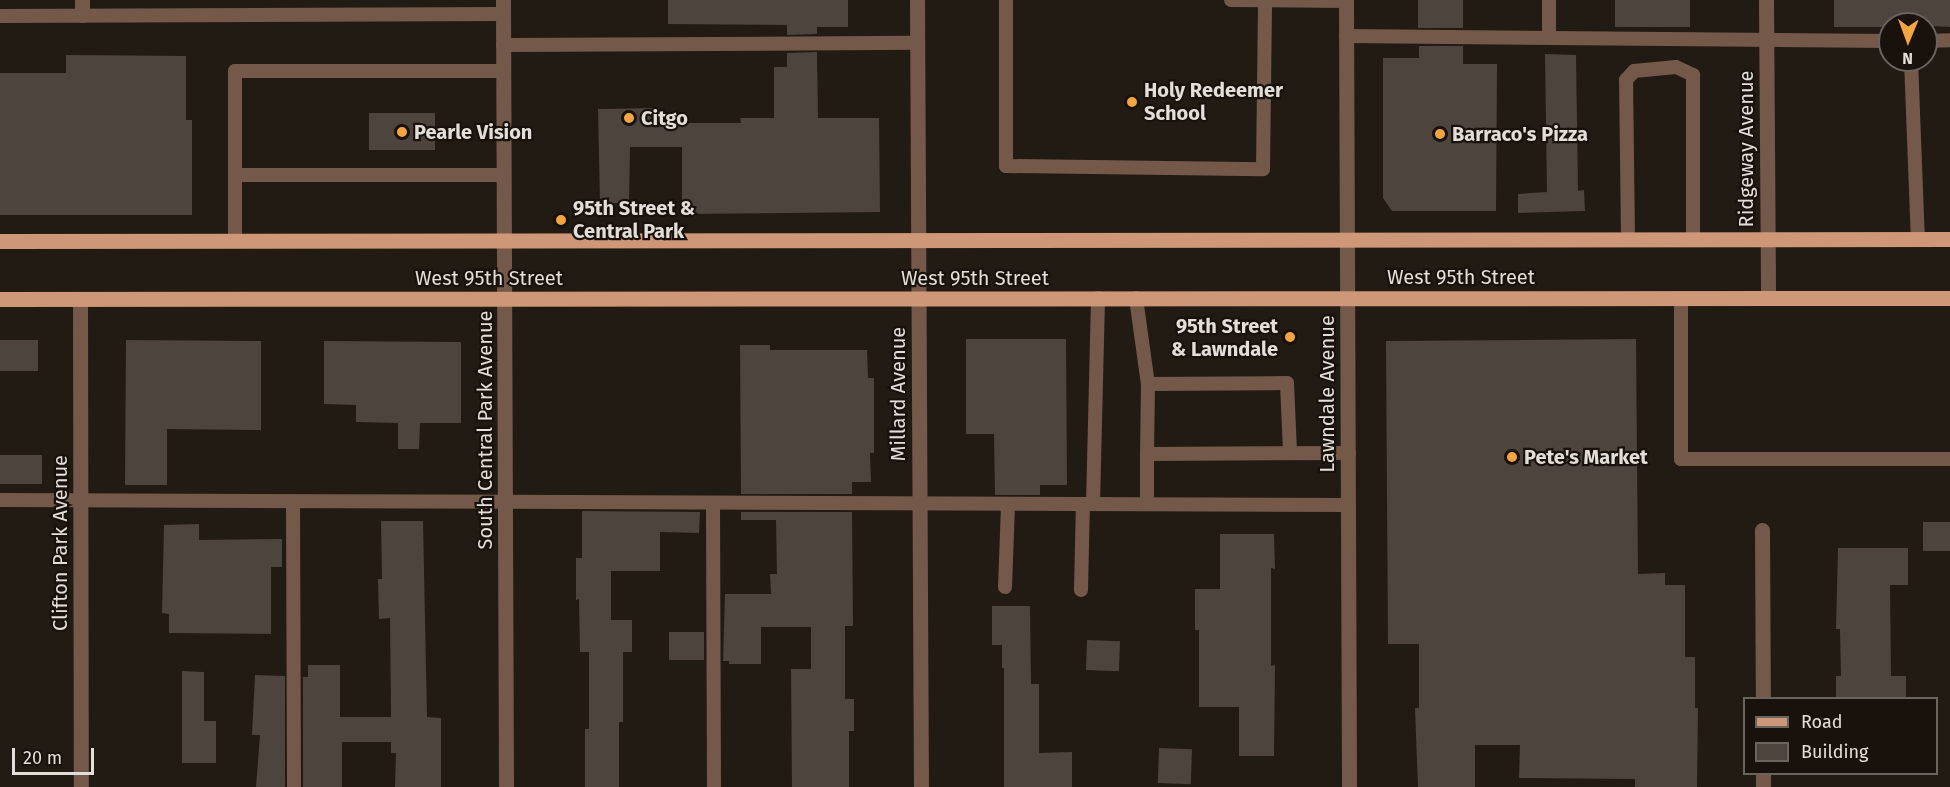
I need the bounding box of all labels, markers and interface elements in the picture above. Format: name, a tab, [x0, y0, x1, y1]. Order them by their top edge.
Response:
north arrow	[1878, 12, 1938, 72]
text: N	[1902, 49, 1913, 68]
street label: Ridgeway Avenue	[1734, 71, 1758, 227]
place label: Holy Redeemer School	[1144, 78, 1283, 125]
marker: Holy Redeemer School	[1125, 95, 1139, 109]
place label: Citgo	[641, 106, 688, 130]
marker: Citgo	[622, 111, 636, 125]
place label: Pearle Vision	[414, 120, 532, 144]
place label: Barraco's Pizza	[1452, 122, 1588, 146]
marker: Pearle Vision	[395, 125, 409, 139]
marker: Barraco's Pizza	[1433, 127, 1447, 141]
place label: 95th Street & Central Park	[573, 196, 695, 243]
marker: 95th Street & Central Park	[554, 213, 568, 227]
street label: West 95th Street	[1387, 265, 1535, 289]
street label: West 95th Street	[415, 266, 563, 290]
street label: West 95th Street	[901, 266, 1049, 290]
street label: South Central Park Avenue	[473, 311, 497, 549]
place label: 95th Street & Lawndale	[1171, 314, 1278, 361]
street label: Lawndale Avenue	[1315, 315, 1339, 473]
street label: Millard Avenue	[886, 327, 910, 461]
marker: 95th Street & Lawndale	[1283, 330, 1297, 344]
place label: Pete's Market	[1524, 445, 1648, 469]
marker: Pete's Market	[1505, 450, 1519, 464]
street label: Clifton Park Avenue	[48, 455, 72, 631]
legend	[1743, 697, 1938, 775]
text: Road	[1801, 711, 1843, 733]
scale bar	[15, 736, 98, 774]
text: Building	[1801, 741, 1868, 763]
text: 20 m	[23, 747, 62, 769]

